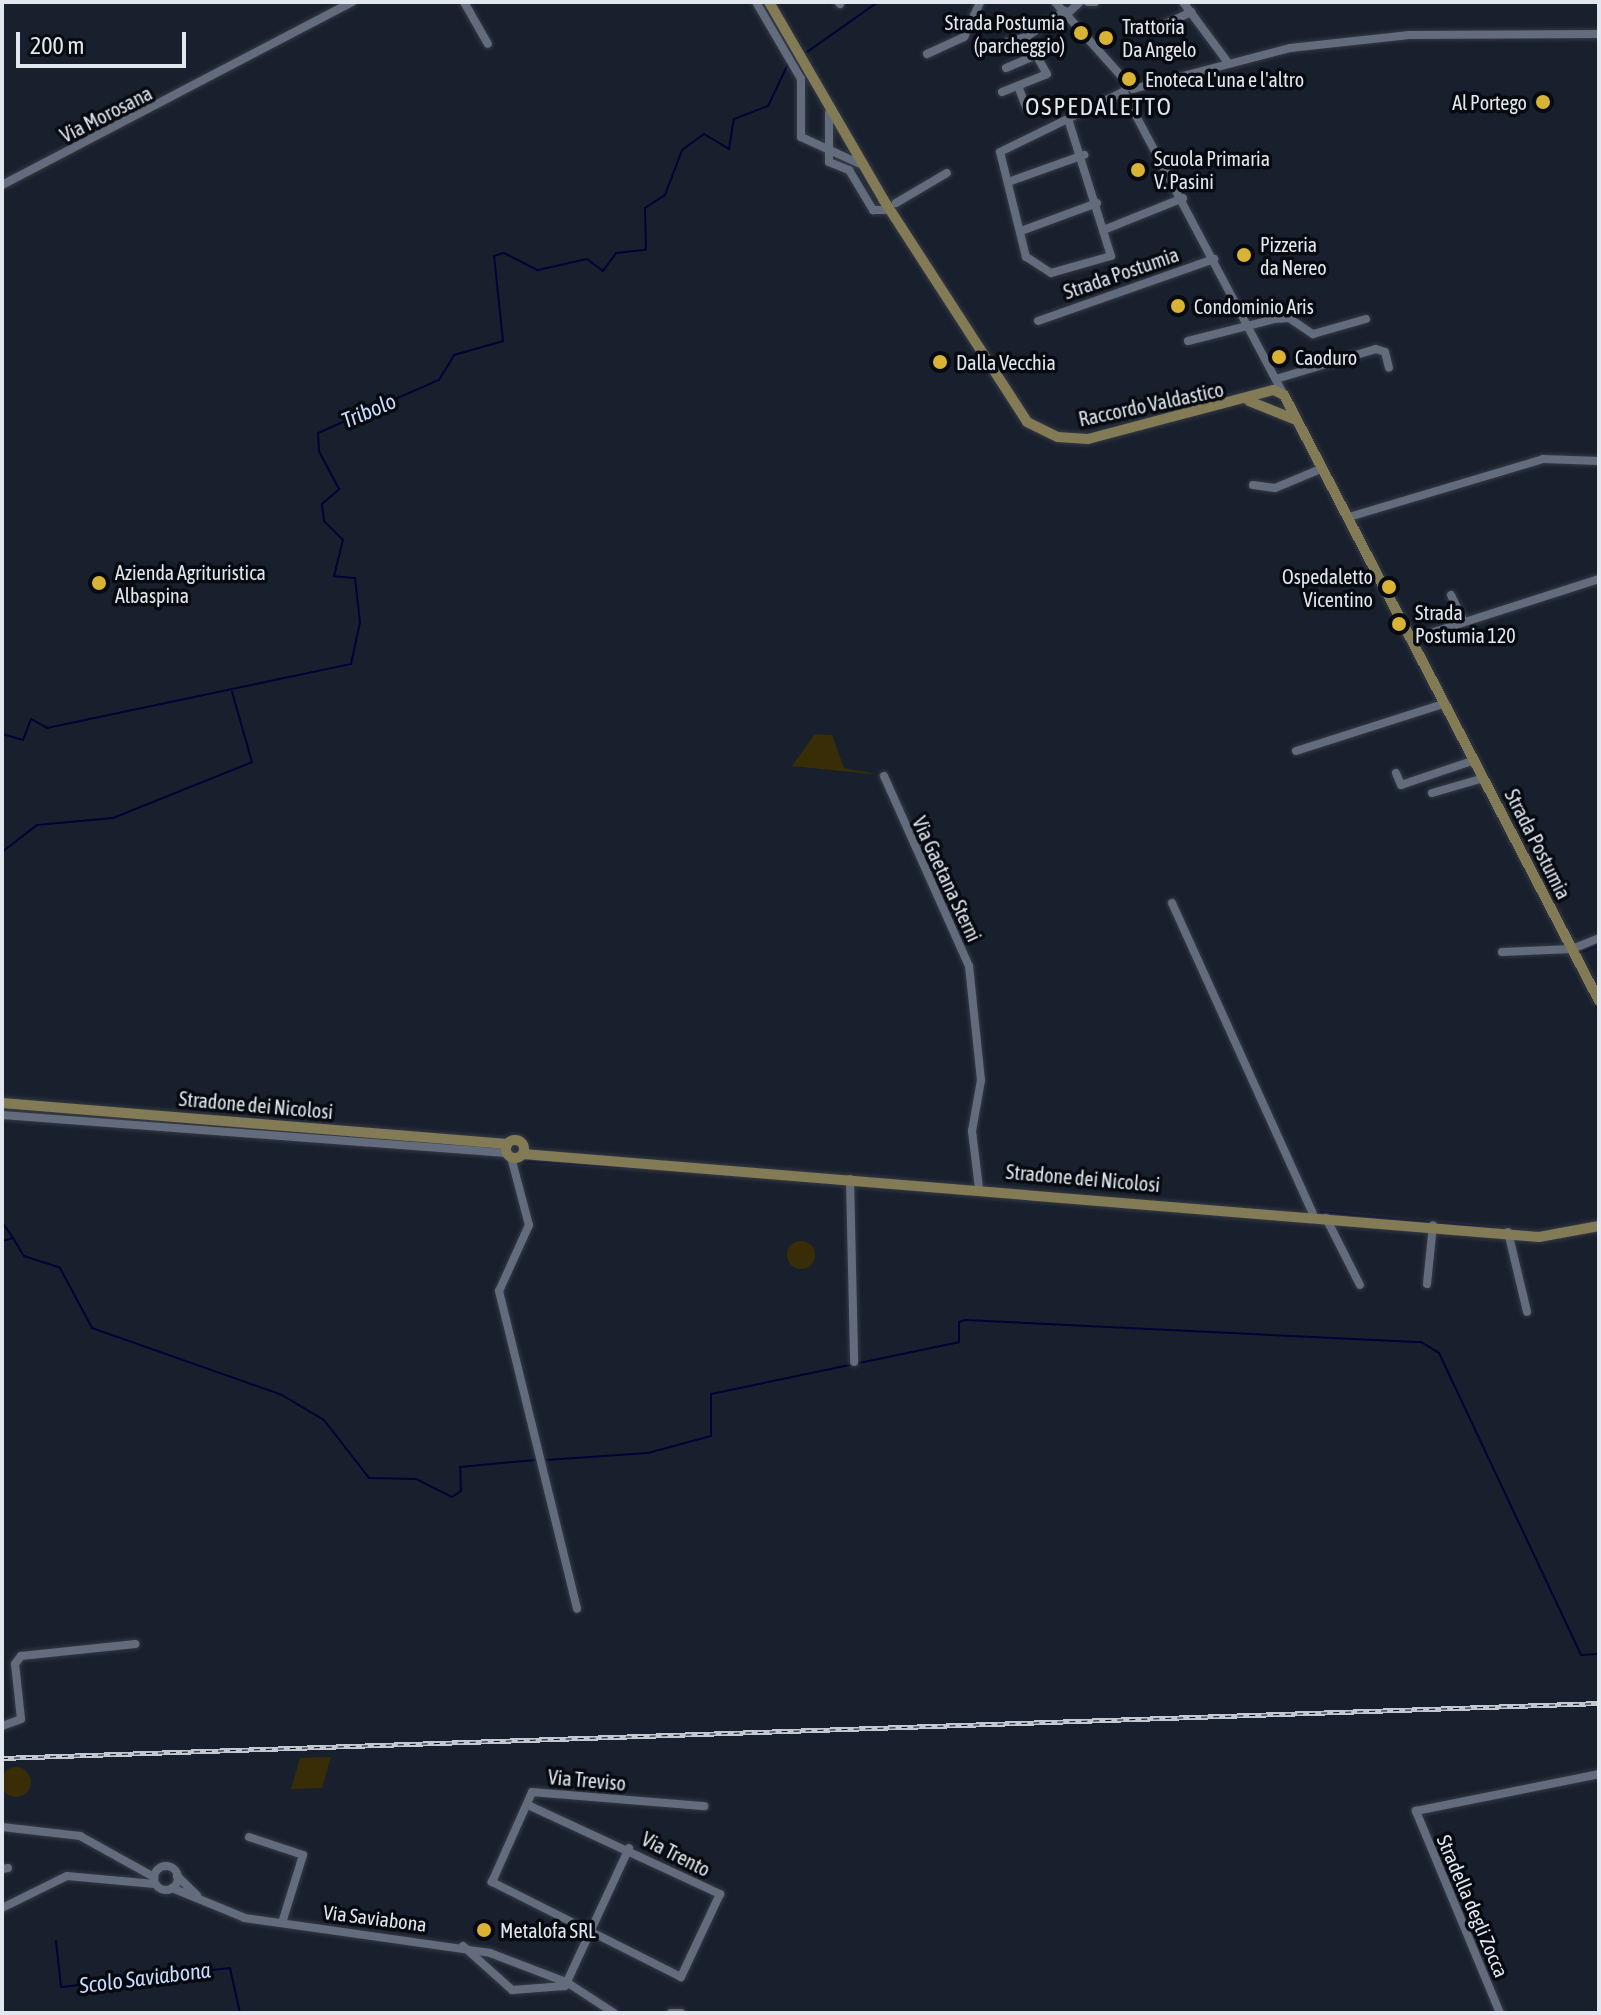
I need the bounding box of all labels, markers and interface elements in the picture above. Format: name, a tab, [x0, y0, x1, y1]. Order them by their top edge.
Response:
place label: Strada Postumia (parcheggio)	[945, 10, 1065, 57]
place label: Trattoria Da Angelo	[1122, 14, 1197, 61]
scale bar	[20, 16, 190, 66]
marker: Strada Postumia (parcheggio)	[1072, 24, 1090, 42]
marker: Trattoria Da Angelo	[1097, 29, 1115, 47]
text: 200 m	[30, 32, 84, 59]
place label: Enoteca L'una e l'altro	[1145, 67, 1304, 91]
marker: Enoteca L'una e l'altro	[1120, 70, 1138, 88]
street label: Via Morosana	[56, 81, 156, 147]
place label: Al Portego	[1452, 90, 1527, 114]
district label: OSPEDALETTO	[1025, 93, 1173, 121]
marker: Al Portego	[1534, 93, 1552, 111]
place label: Scuola Primaria V. Pasini	[1154, 146, 1270, 193]
marker: Scuola Primaria V. Pasini	[1129, 161, 1147, 179]
place label: Pizzeria da Nereo	[1260, 232, 1327, 279]
street label: Strada Postumia	[1060, 242, 1182, 304]
marker: Pizzeria da Nereo	[1235, 246, 1253, 264]
place label: Condominio Aris	[1194, 294, 1314, 318]
marker: Condominio Aris	[1169, 297, 1187, 315]
place label: Caoduro	[1295, 345, 1357, 369]
marker: Caoduro	[1270, 348, 1288, 366]
place label: Dalla Vecchia	[956, 350, 1056, 374]
marker: Dalla Vecchia	[931, 353, 949, 371]
street label: Raccordo Valdastico	[1076, 377, 1226, 431]
water label: Tribolo	[338, 388, 400, 434]
place label: Azienda Agrituristica Albaspina	[115, 560, 266, 607]
place label: Ospedaletto Vicentino	[1282, 564, 1373, 611]
marker: Azienda Agrituristica Albaspina	[90, 574, 108, 592]
marker: Ospedaletto Vicentino	[1380, 578, 1398, 596]
place label: Strada Postumia 120	[1415, 600, 1516, 647]
marker: Strada Postumia 120	[1390, 615, 1408, 633]
street label: Strada Postumia	[1500, 785, 1576, 903]
street label: Via Gaetana Sterni	[908, 813, 986, 945]
street label: Stradone dei Nicolosi	[178, 1086, 334, 1124]
street label: Stradone dei Nicolosi	[1005, 1159, 1161, 1197]
street label: Via Treviso	[547, 1765, 627, 1795]
street label: Via Trento	[638, 1827, 714, 1881]
street label: Stradella degli Zocca	[1432, 1831, 1514, 1981]
street label: Via Saviabona	[322, 1900, 428, 1936]
place label: Metalofa SRL	[500, 1918, 596, 1942]
marker: Metalofa SRL	[475, 1921, 493, 1939]
water label: Scolo Saviabona	[78, 1957, 212, 1999]

